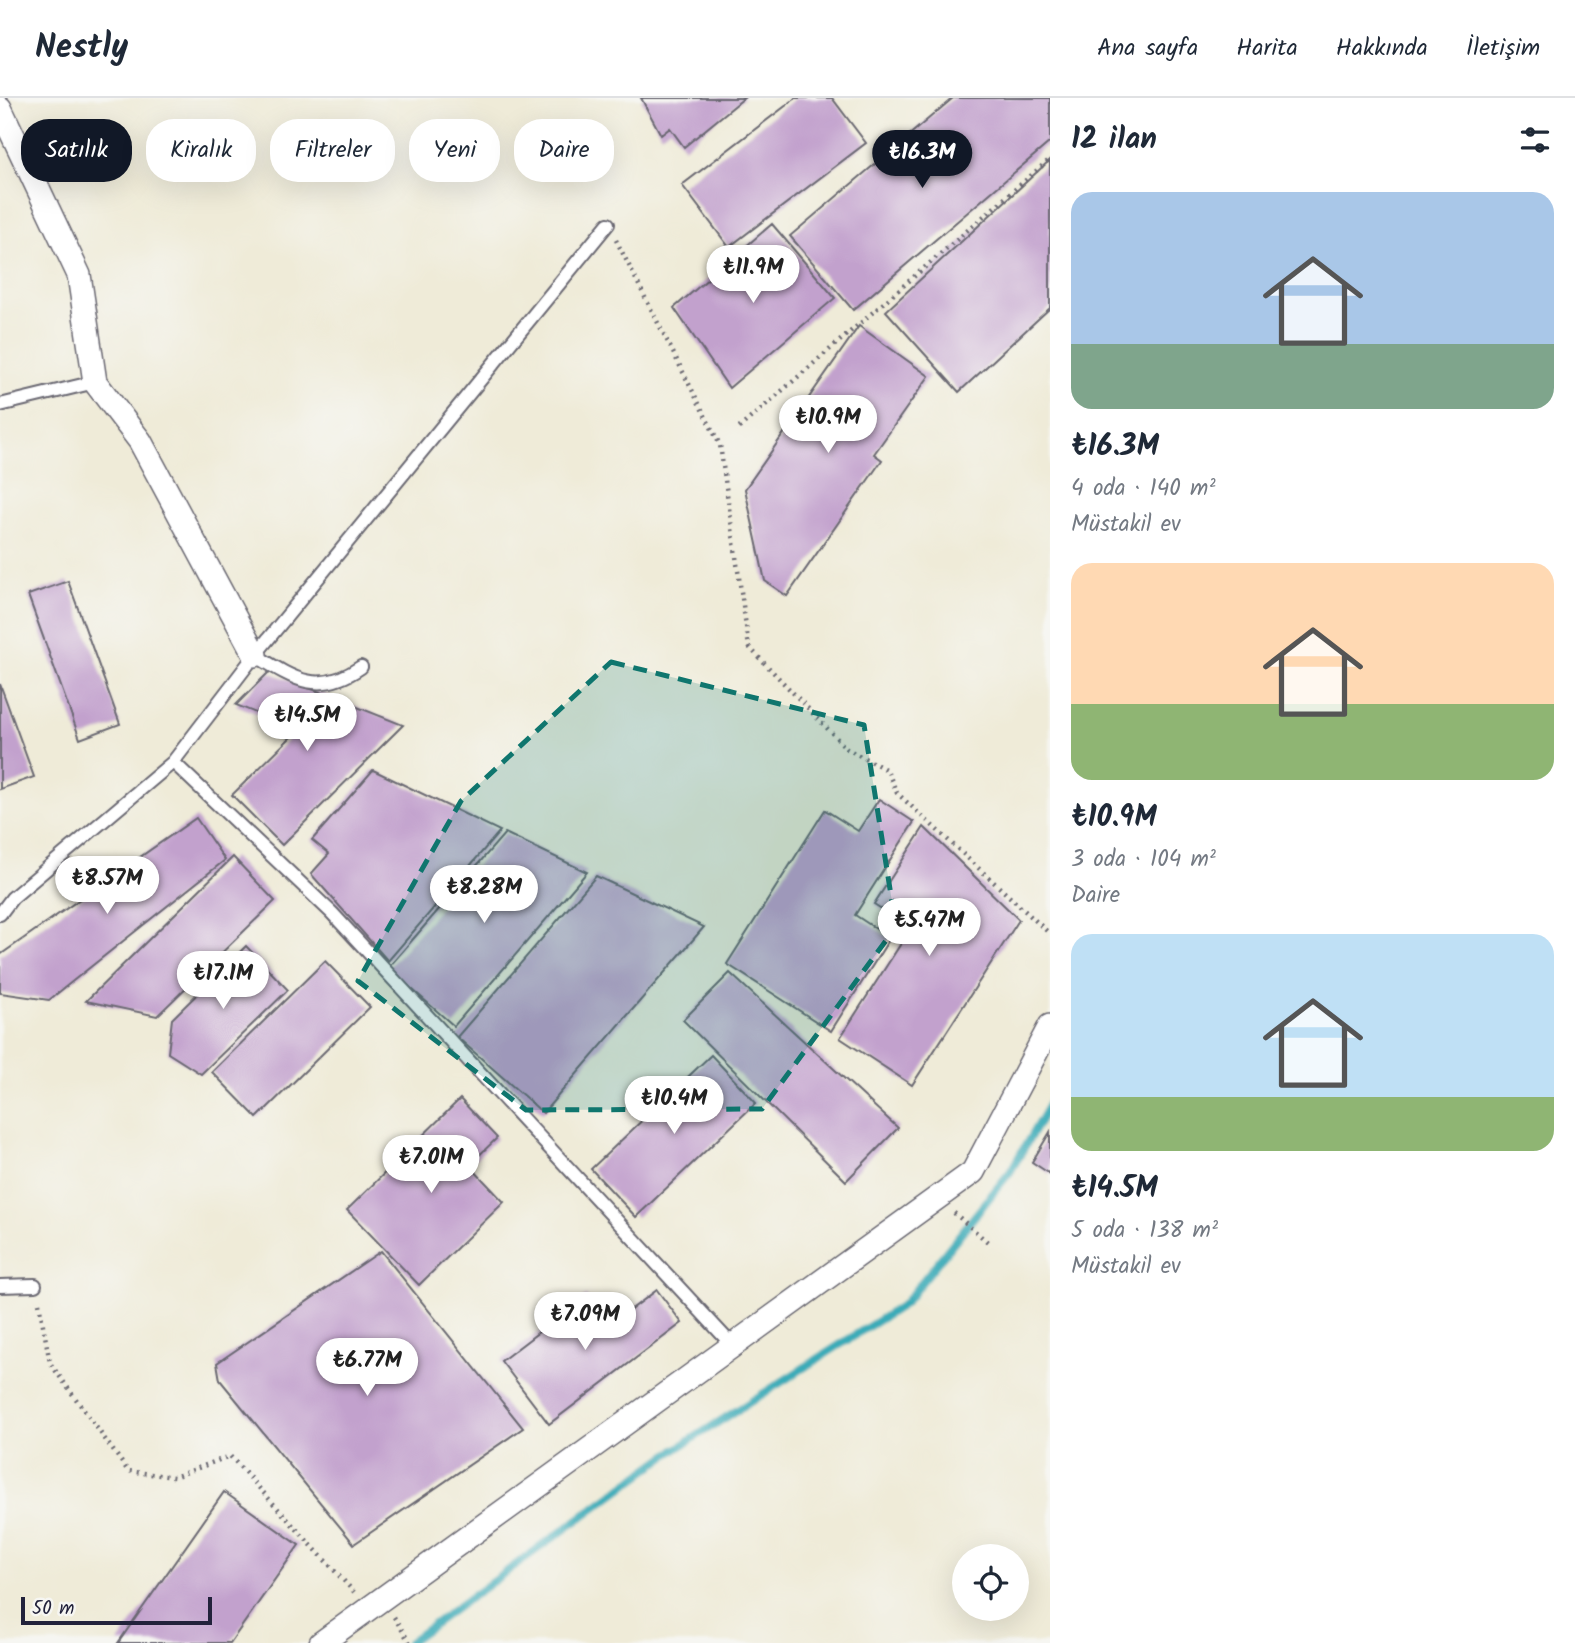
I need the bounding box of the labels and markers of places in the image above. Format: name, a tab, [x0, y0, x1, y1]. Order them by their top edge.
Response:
pin: ₺16.3M	[865, 130, 979, 190]
pin: ₺11.9M	[696, 246, 810, 305]
pin: ₺10.9M	[771, 396, 885, 455]
pin: ₺14.5M	[250, 694, 364, 753]
pin: ₺8.57M	[50, 856, 164, 916]
pin: ₺8.28M	[427, 866, 541, 925]
pin: ₺5.47M	[872, 898, 986, 958]
pin: ₺17.1M	[166, 951, 280, 1011]
pin: ₺10.4M	[617, 1076, 731, 1136]
pin: ₺7.01M	[374, 1136, 488, 1195]
pin: ₺7.09M	[528, 1292, 642, 1352]
pin: ₺6.77M	[310, 1338, 424, 1398]

